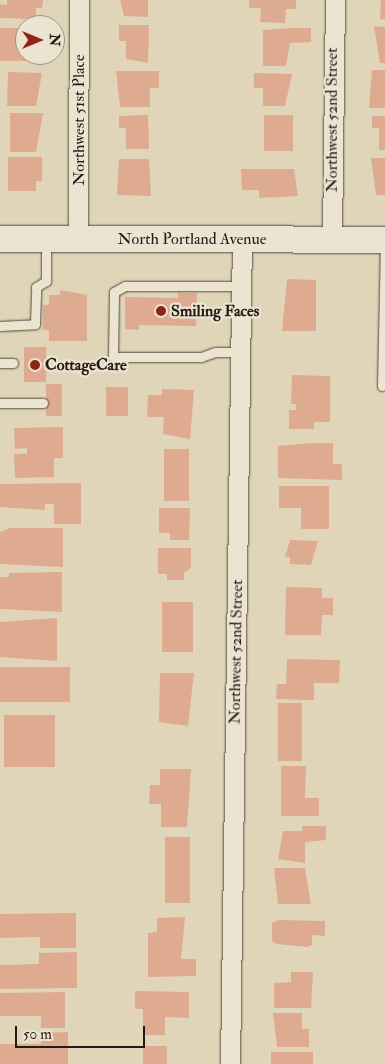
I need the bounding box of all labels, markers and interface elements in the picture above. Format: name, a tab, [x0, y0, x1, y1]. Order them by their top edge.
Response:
north arrow	[15, 15, 65, 65]
text: N	[46, 34, 63, 46]
street label: Northwest 52nd Street	[322, 48, 342, 192]
street label: Northwest 51st Place	[69, 54, 89, 186]
street label: North Portland Avenue	[118, 229, 266, 249]
place label: Smiling Faces	[171, 301, 259, 321]
marker: Smiling Faces	[155, 305, 167, 317]
place label: CottageCare	[45, 355, 127, 375]
marker: CottageCare	[29, 359, 41, 371]
street label: Northwest 52nd Street	[225, 580, 247, 724]
scale bar	[18, 1016, 148, 1048]
text: 50 m	[23, 1025, 52, 1044]

